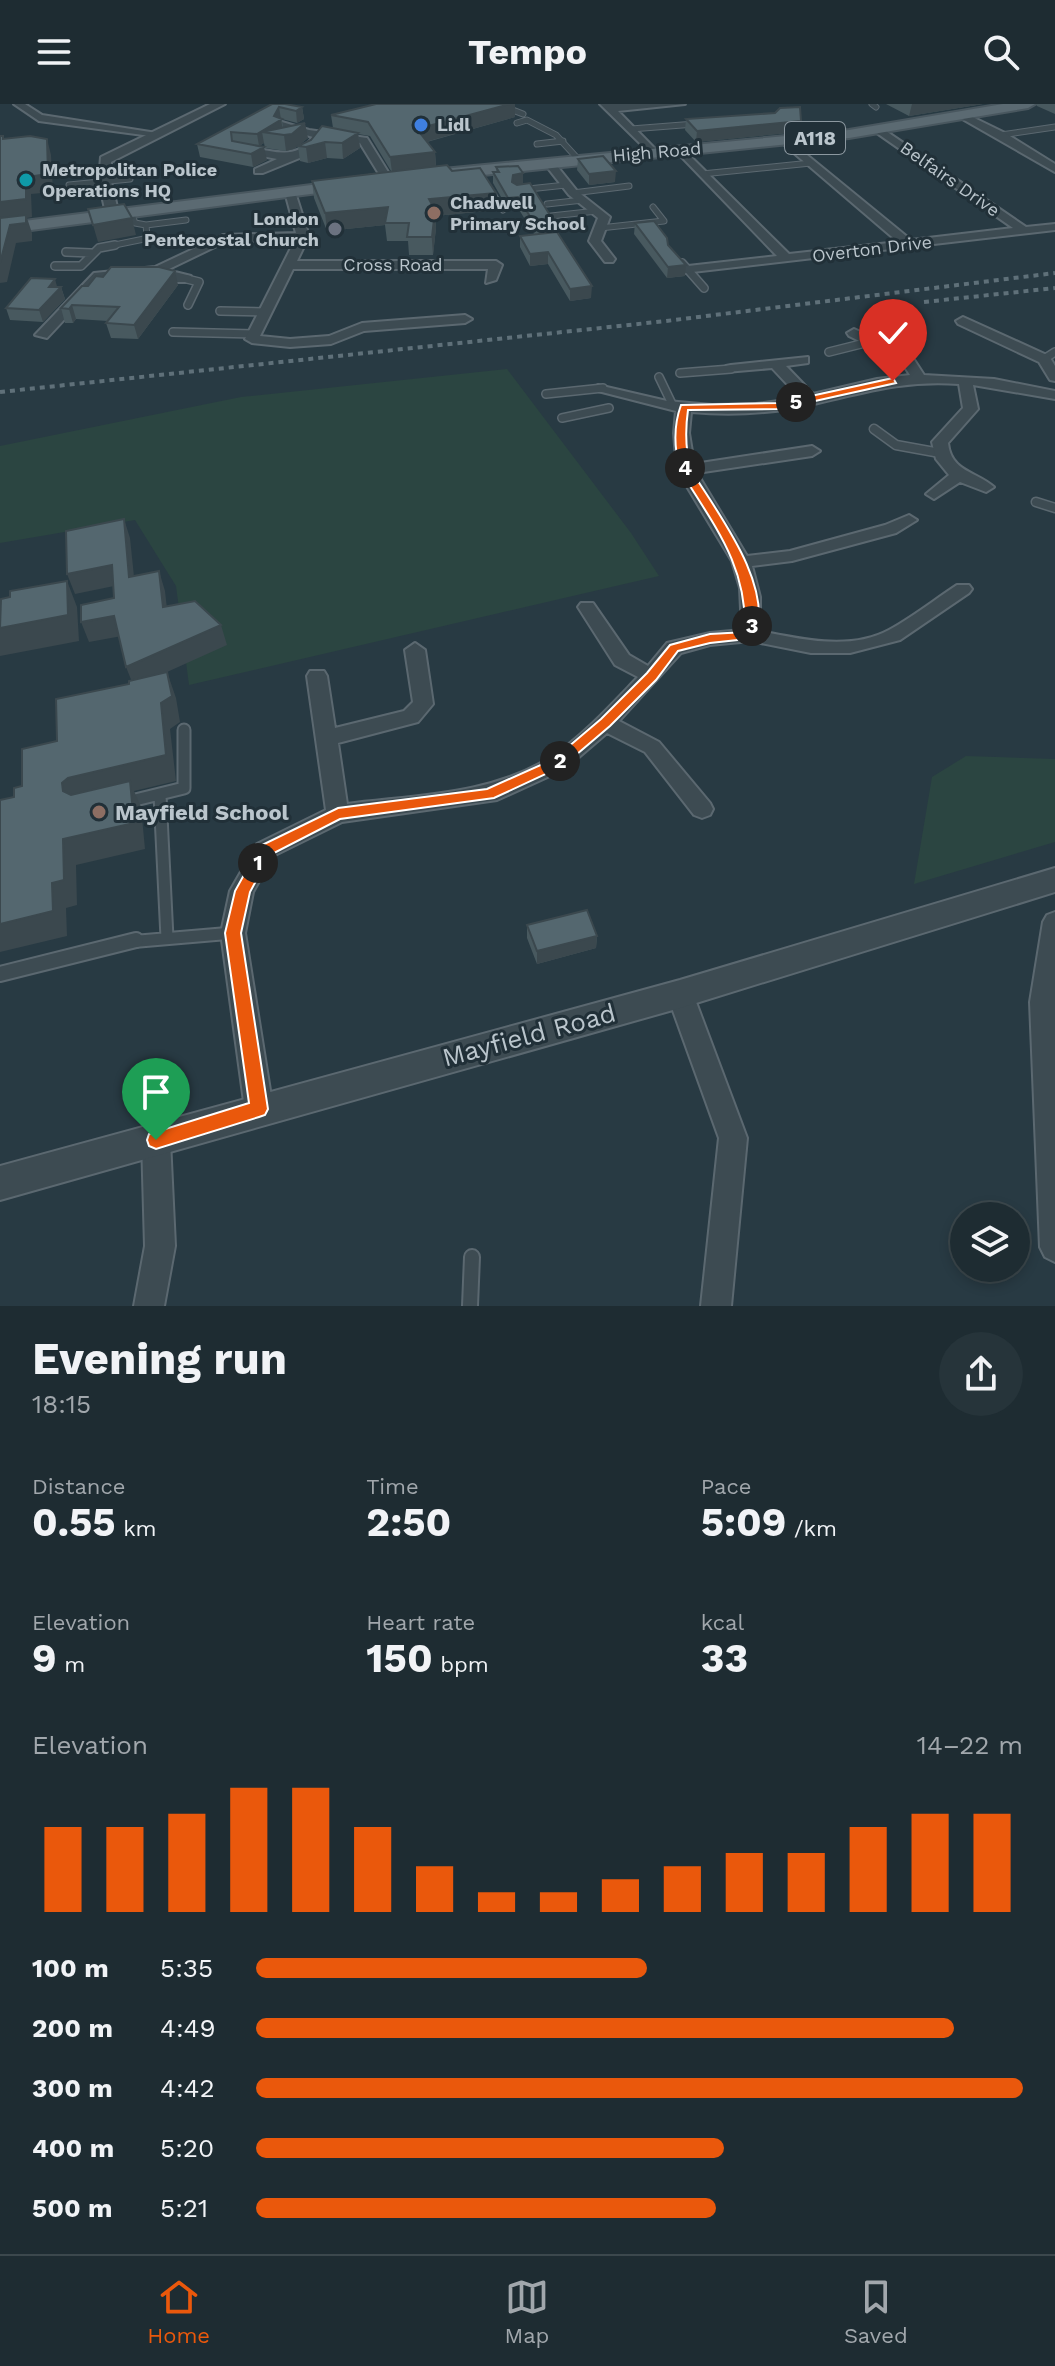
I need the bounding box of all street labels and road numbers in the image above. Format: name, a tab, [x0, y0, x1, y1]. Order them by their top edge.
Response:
road number: A118	[785, 122, 845, 154]
street label: High Road	[612, 137, 702, 166]
street label: Belfairs Drive	[897, 137, 1004, 221]
street label: Overton Drive	[811, 231, 933, 266]
street label: Cross Road	[343, 254, 443, 275]
street label: Mayfield Road	[439, 997, 619, 1073]

